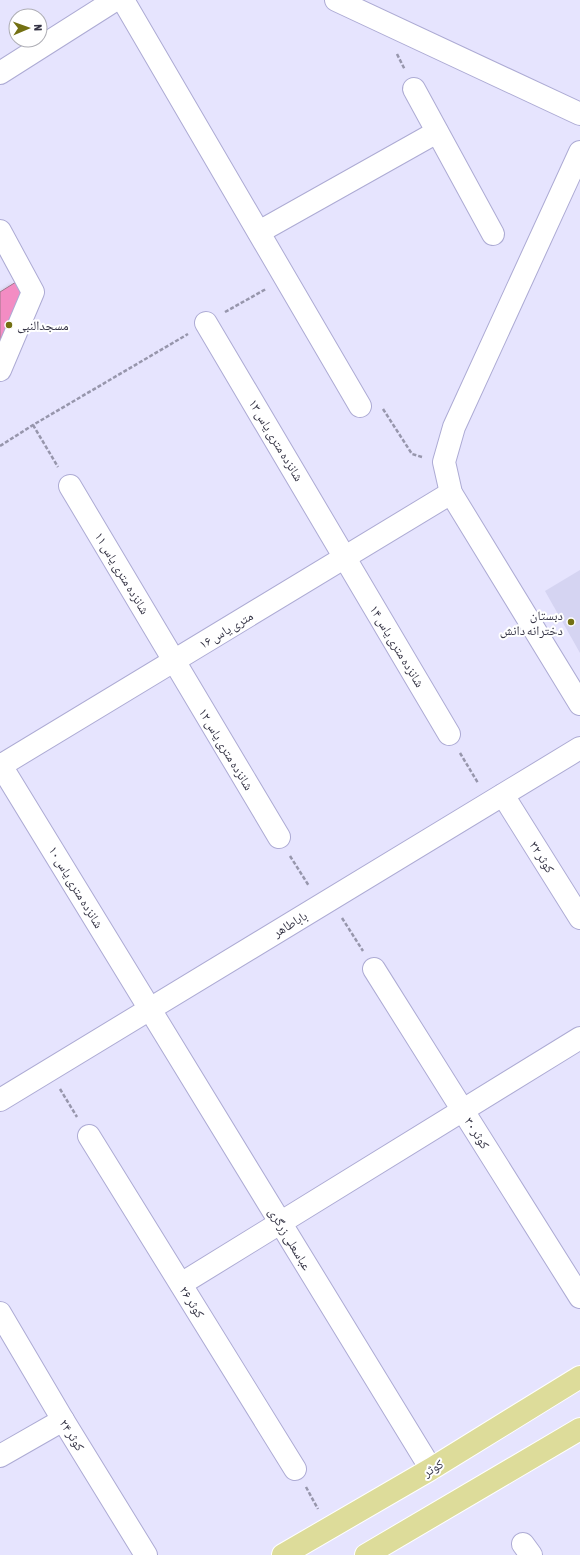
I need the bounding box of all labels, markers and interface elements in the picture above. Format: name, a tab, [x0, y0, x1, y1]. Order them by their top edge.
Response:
north arrow	[8, 8, 48, 48]
text: N	[32, 24, 44, 31]
place label: مسجدالنبی	[17, 318, 69, 334]
marker: مسجدالنبی	[4, 320, 14, 330]
street label: شانزده متری یاس ۱۳	[245, 396, 306, 484]
street label: شانزده متری یاس ۱۱	[91, 529, 152, 617]
street label: شانزده متری یاس ۱۴	[366, 602, 427, 690]
street label: ۱۶ متری یاس	[196, 608, 256, 653]
place label: دبستان دخترانه دانش	[500, 608, 563, 639]
marker: دبستان دخترانه دانش	[566, 617, 576, 627]
street label: شانزده متری یاس ۱۲	[195, 705, 256, 793]
street label: کوثر ۳۲	[526, 838, 558, 877]
street label: شانزده متری یاس ۱۰	[45, 843, 106, 931]
street label: باباطاهر	[269, 908, 310, 941]
street label: کوثر ۳۰	[461, 1114, 493, 1153]
street label: عباسعلی زرگری	[265, 1205, 315, 1274]
street label: کوثر ۲۶	[176, 1283, 208, 1322]
street label: کوثر ۲۴	[56, 1416, 88, 1455]
street label: کوثر	[419, 1456, 447, 1481]

